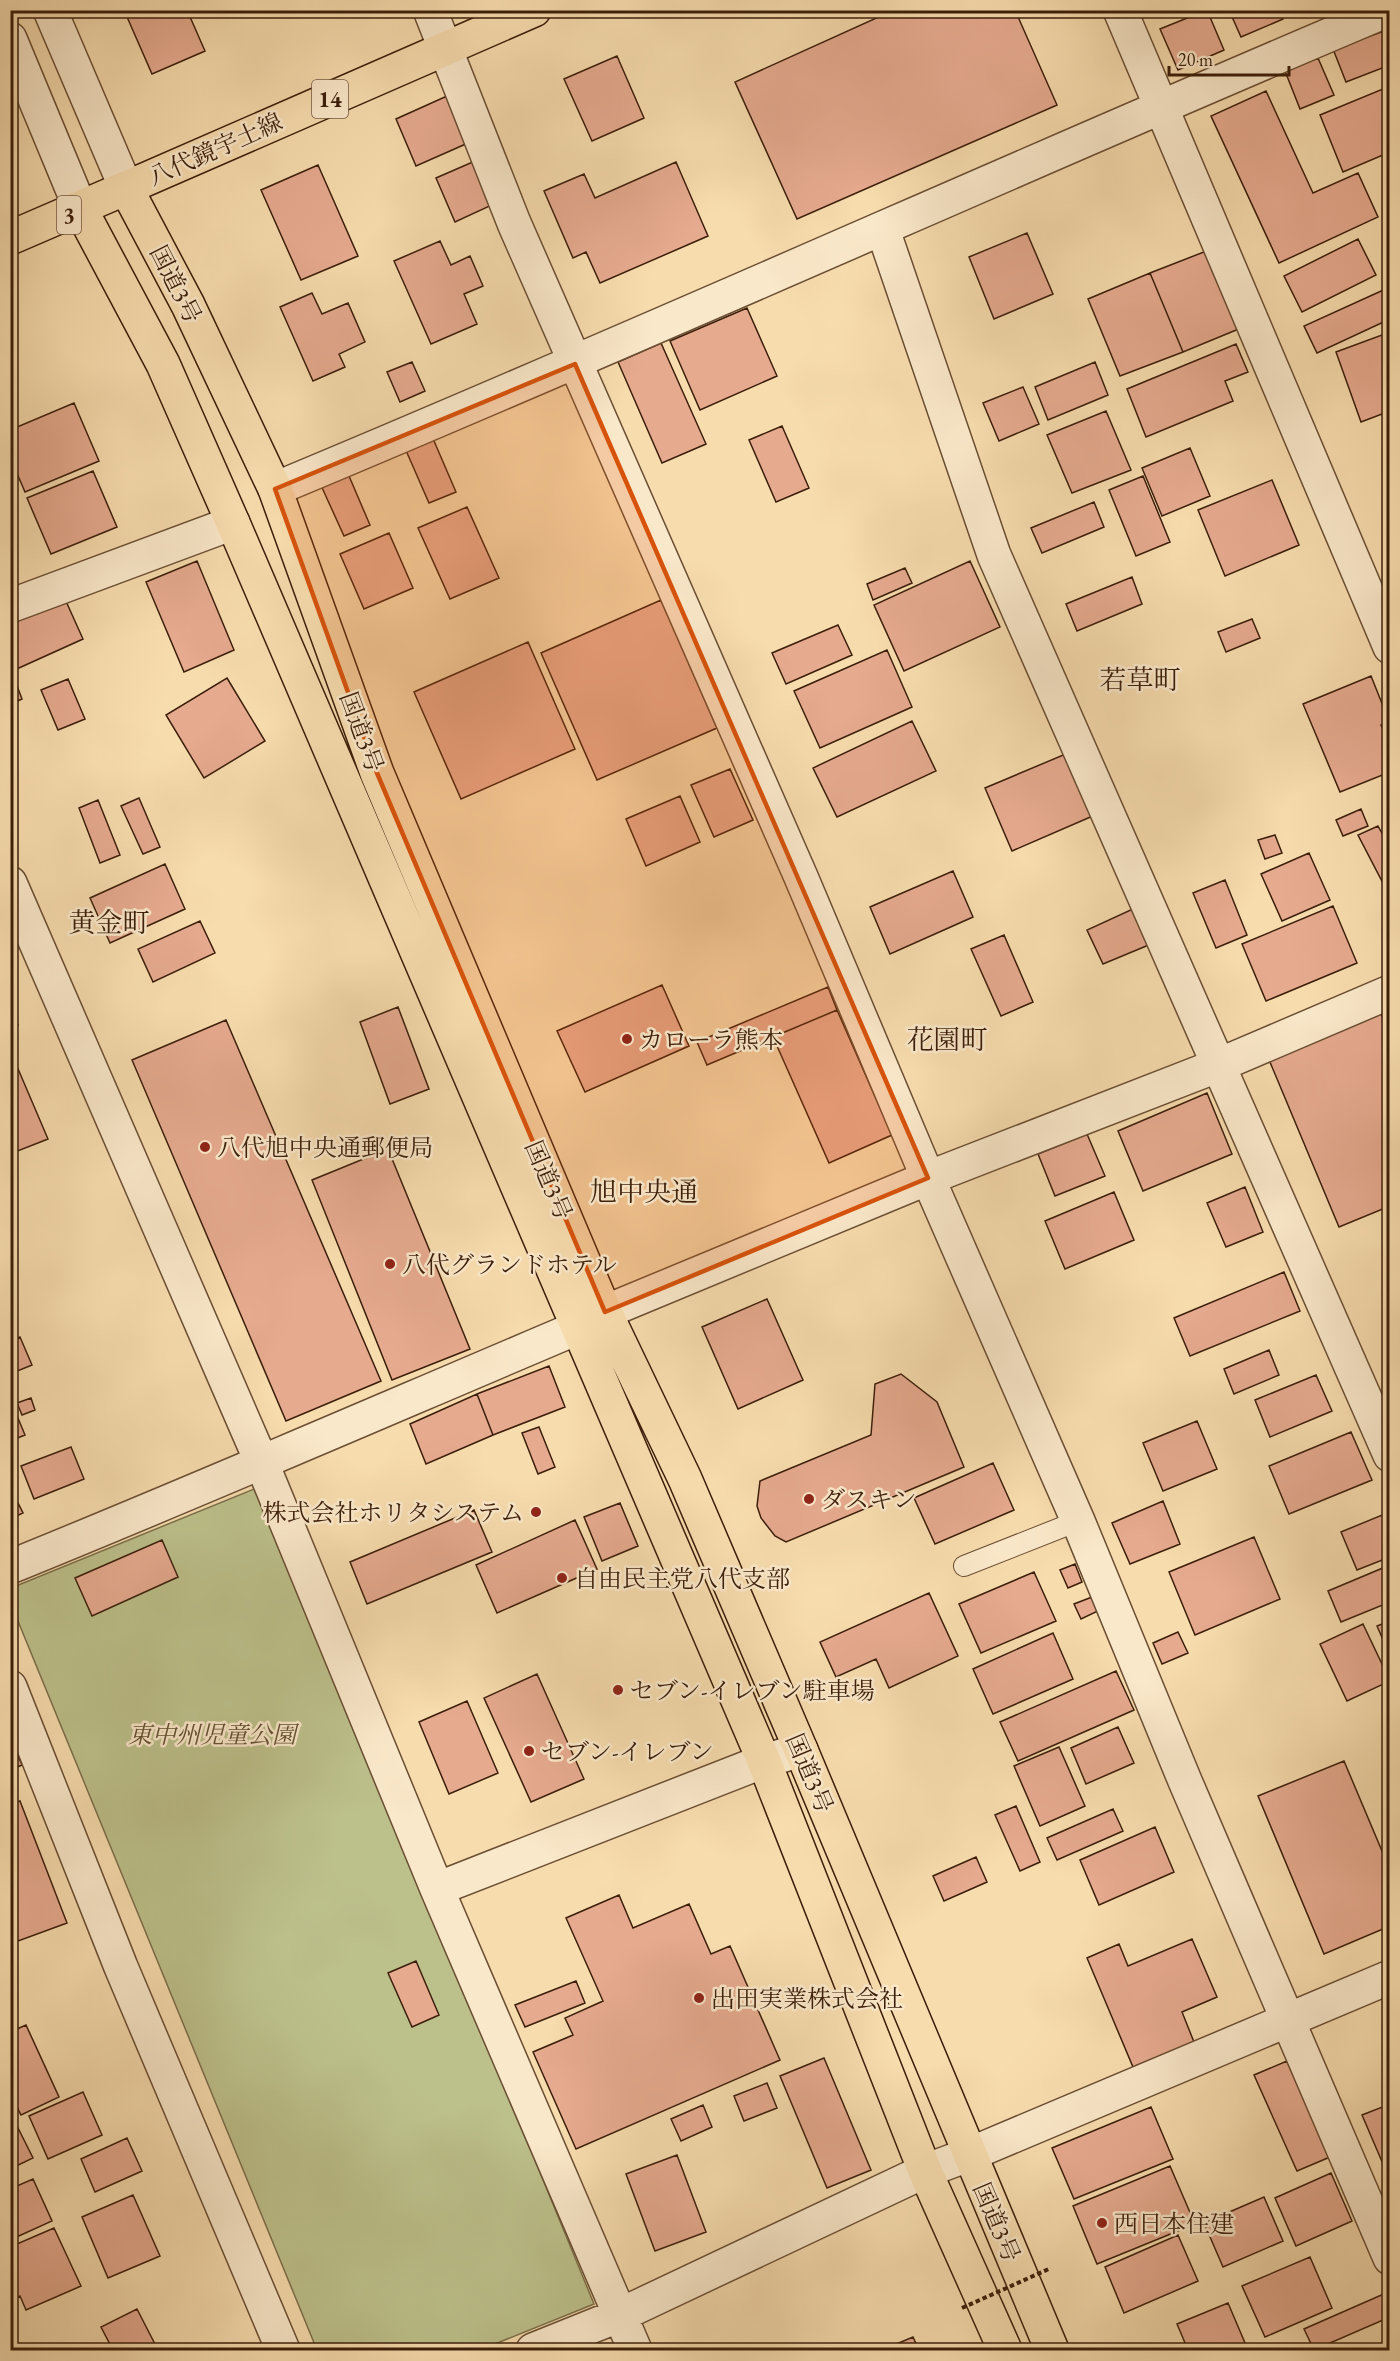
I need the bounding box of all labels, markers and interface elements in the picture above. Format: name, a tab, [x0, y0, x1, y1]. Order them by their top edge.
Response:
scale bar	[1169, 39, 1289, 77]
text: 20 m	[1178, 48, 1213, 71]
road number: 14	[312, 80, 348, 118]
street label: 八代鏡宇土線	[143, 106, 287, 192]
road number: 3	[57, 196, 81, 234]
street label: 国道3号	[143, 240, 209, 328]
district label: 若草町	[1100, 662, 1181, 697]
street label: 国道3号	[333, 687, 391, 777]
district label: 黄金町	[69, 905, 150, 940]
district label: 花園町	[907, 1022, 988, 1057]
place label: カローラ熊本	[639, 1024, 783, 1055]
marker: カローラ熊本	[620, 1032, 634, 1046]
place label: 八代旭中央通郵便局	[217, 1132, 433, 1163]
street label: 国道3号	[518, 1135, 580, 1225]
marker: 八代旭中央通郵便局	[198, 1140, 212, 1154]
district label: 旭中央通	[590, 1174, 698, 1209]
place label: 八代グランドホテル	[402, 1249, 617, 1280]
marker: 八代グランドホテル	[383, 1257, 397, 1271]
place label: ダスキン	[821, 1484, 917, 1515]
marker: ダスキン	[802, 1492, 816, 1506]
place label: 株式会社ホリタシステム	[262, 1497, 524, 1528]
marker: 株式会社ホリタシステム	[529, 1505, 543, 1519]
place label: 自由民主党八代支部	[574, 1563, 790, 1594]
marker: 自由民主党八代支部	[555, 1571, 569, 1585]
place label: セブン-イレブン駐車場	[630, 1675, 875, 1706]
marker: セブン-イレブン駐車場	[611, 1683, 625, 1697]
park label: 東中州児童公園	[128, 1719, 300, 1750]
street label: 国道3号	[779, 1728, 841, 1818]
place label: セブン-イレブン	[541, 1736, 714, 1767]
marker: セブン-イレブン	[522, 1744, 536, 1758]
place label: 出田実業株式会社	[711, 1983, 903, 2014]
marker: 出田実業株式会社	[692, 1991, 706, 2005]
street label: 国道3号	[966, 2177, 1028, 2267]
place label: 西日本住建	[1114, 2208, 1234, 2239]
marker: 西日本住建	[1095, 2216, 1109, 2230]

